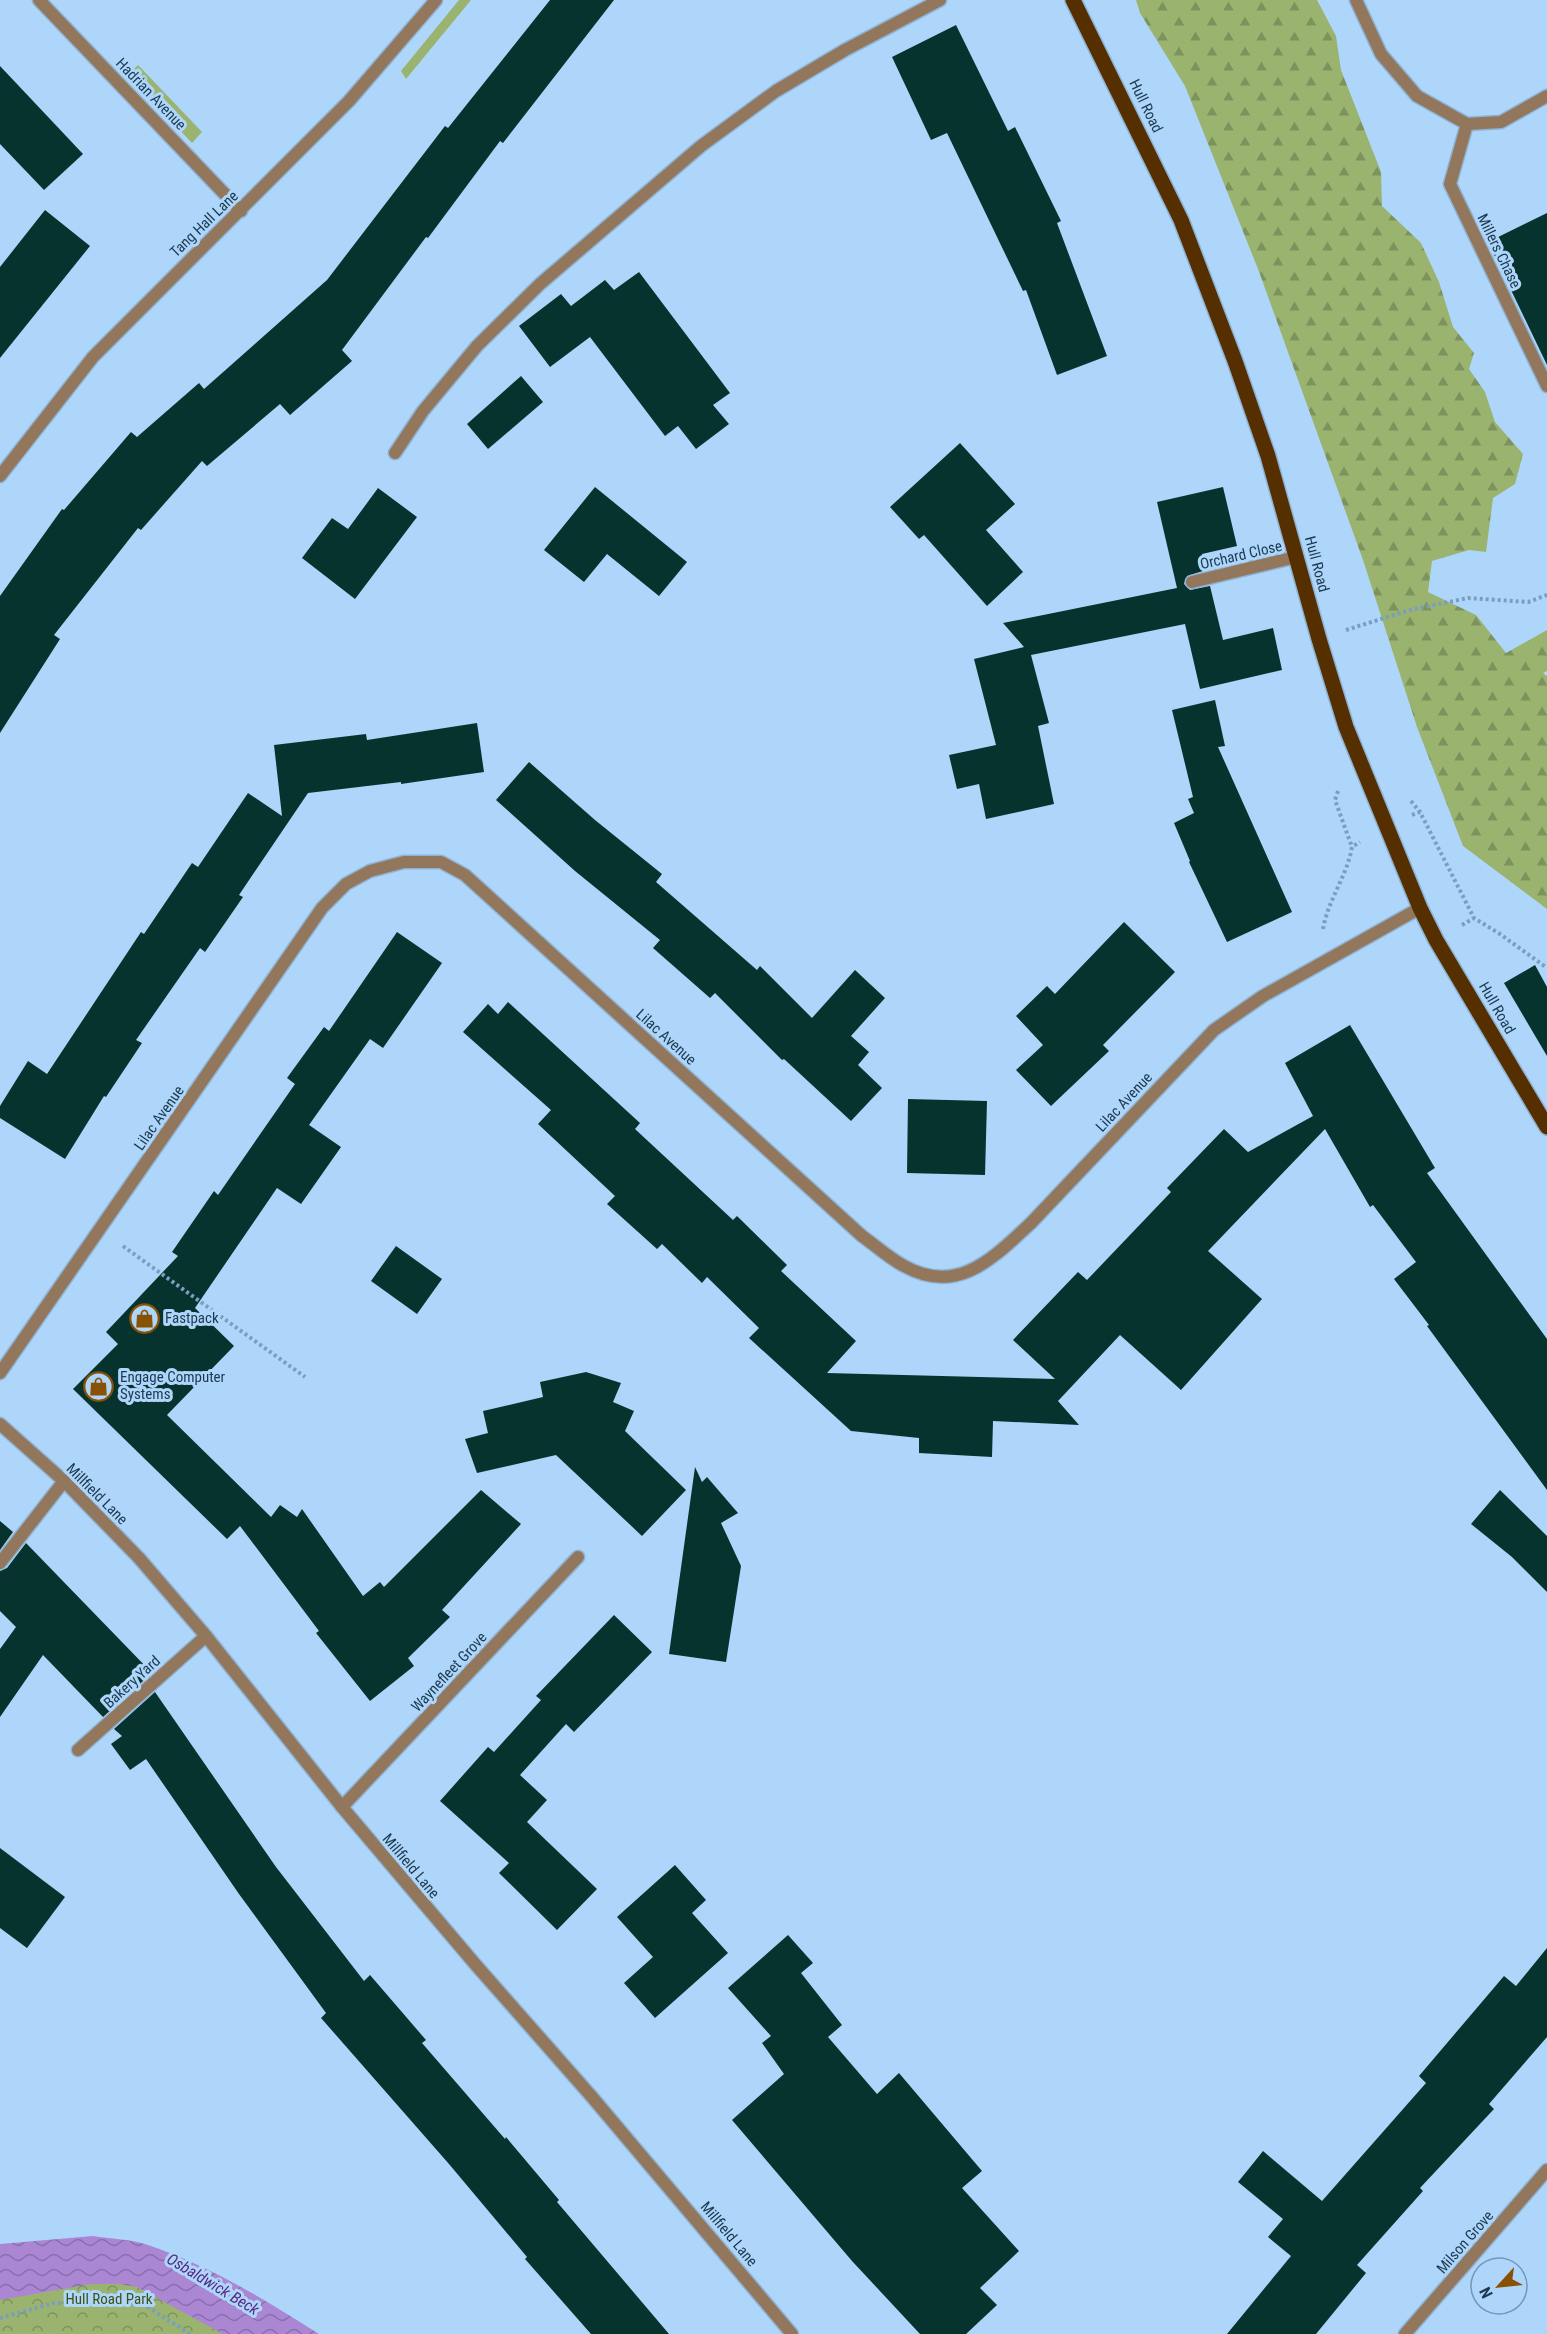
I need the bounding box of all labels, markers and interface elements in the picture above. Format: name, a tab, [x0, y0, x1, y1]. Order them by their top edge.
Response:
street label: Hadrian Avenue	[112, 54, 190, 134]
street label: Hull Road	[1125, 76, 1167, 136]
street label: Tang Hall Lane	[166, 187, 242, 261]
street label: Millers Chase	[1473, 211, 1525, 291]
street label: Hull Road	[1301, 534, 1333, 594]
street label: Orchard Close	[1198, 537, 1284, 573]
street label: Hull Road	[1475, 979, 1519, 1037]
street label: Lilac Avenue	[632, 1005, 700, 1069]
street label: Lilac Avenue	[1092, 1069, 1156, 1135]
street label: Lilac Avenue	[130, 1082, 188, 1154]
shop icon: Fastpack	[128, 1302, 160, 1334]
place label: Fastpack	[165, 1309, 219, 1327]
place label: Engage Computer Systems	[120, 1368, 226, 1403]
shop icon: Engage Computer Systems	[83, 1370, 115, 1402]
street label: Millfield Lane	[63, 1460, 131, 1528]
street label: Waynefleet Grove	[408, 1628, 490, 1716]
street label: Bakery Yard	[100, 1652, 164, 1712]
street label: Millfield Lane	[379, 1830, 443, 1902]
street label: Millfield Lane	[697, 2198, 761, 2270]
street label: Milson Grove	[1433, 2207, 1497, 2277]
water label: Osbaldwick Beck	[163, 2249, 263, 2319]
north arrow	[1469, 2256, 1529, 2316]
text: N	[1475, 2284, 1497, 2301]
park label: Hull Road Park	[65, 2290, 153, 2308]

